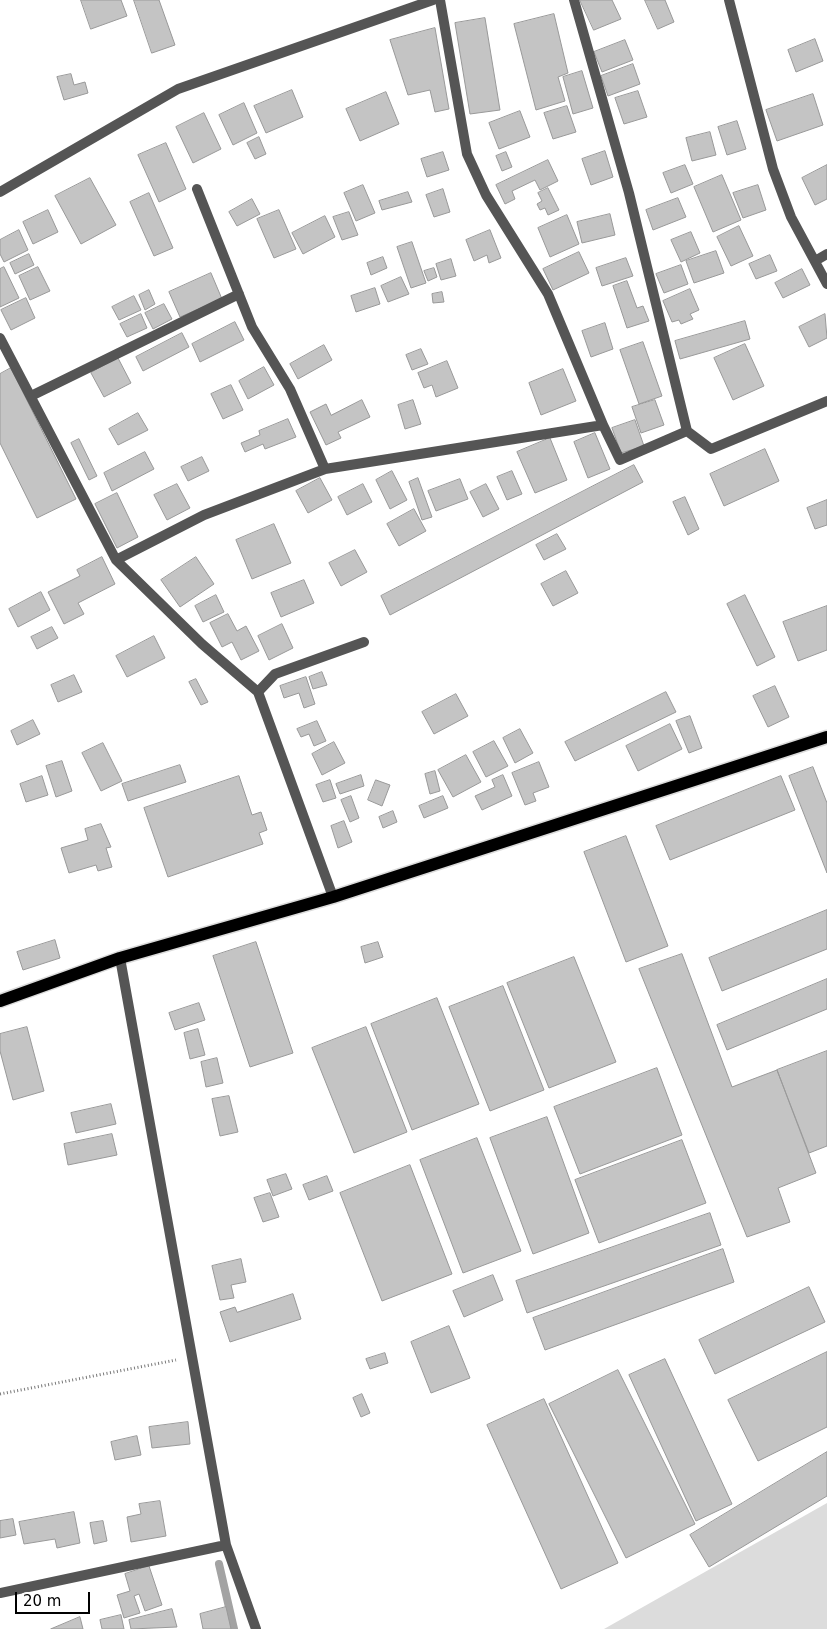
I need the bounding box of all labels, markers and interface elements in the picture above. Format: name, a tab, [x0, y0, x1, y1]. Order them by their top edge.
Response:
scale bar	[18, 1582, 92, 1614]
text: 20 m	[23, 1592, 61, 1610]

